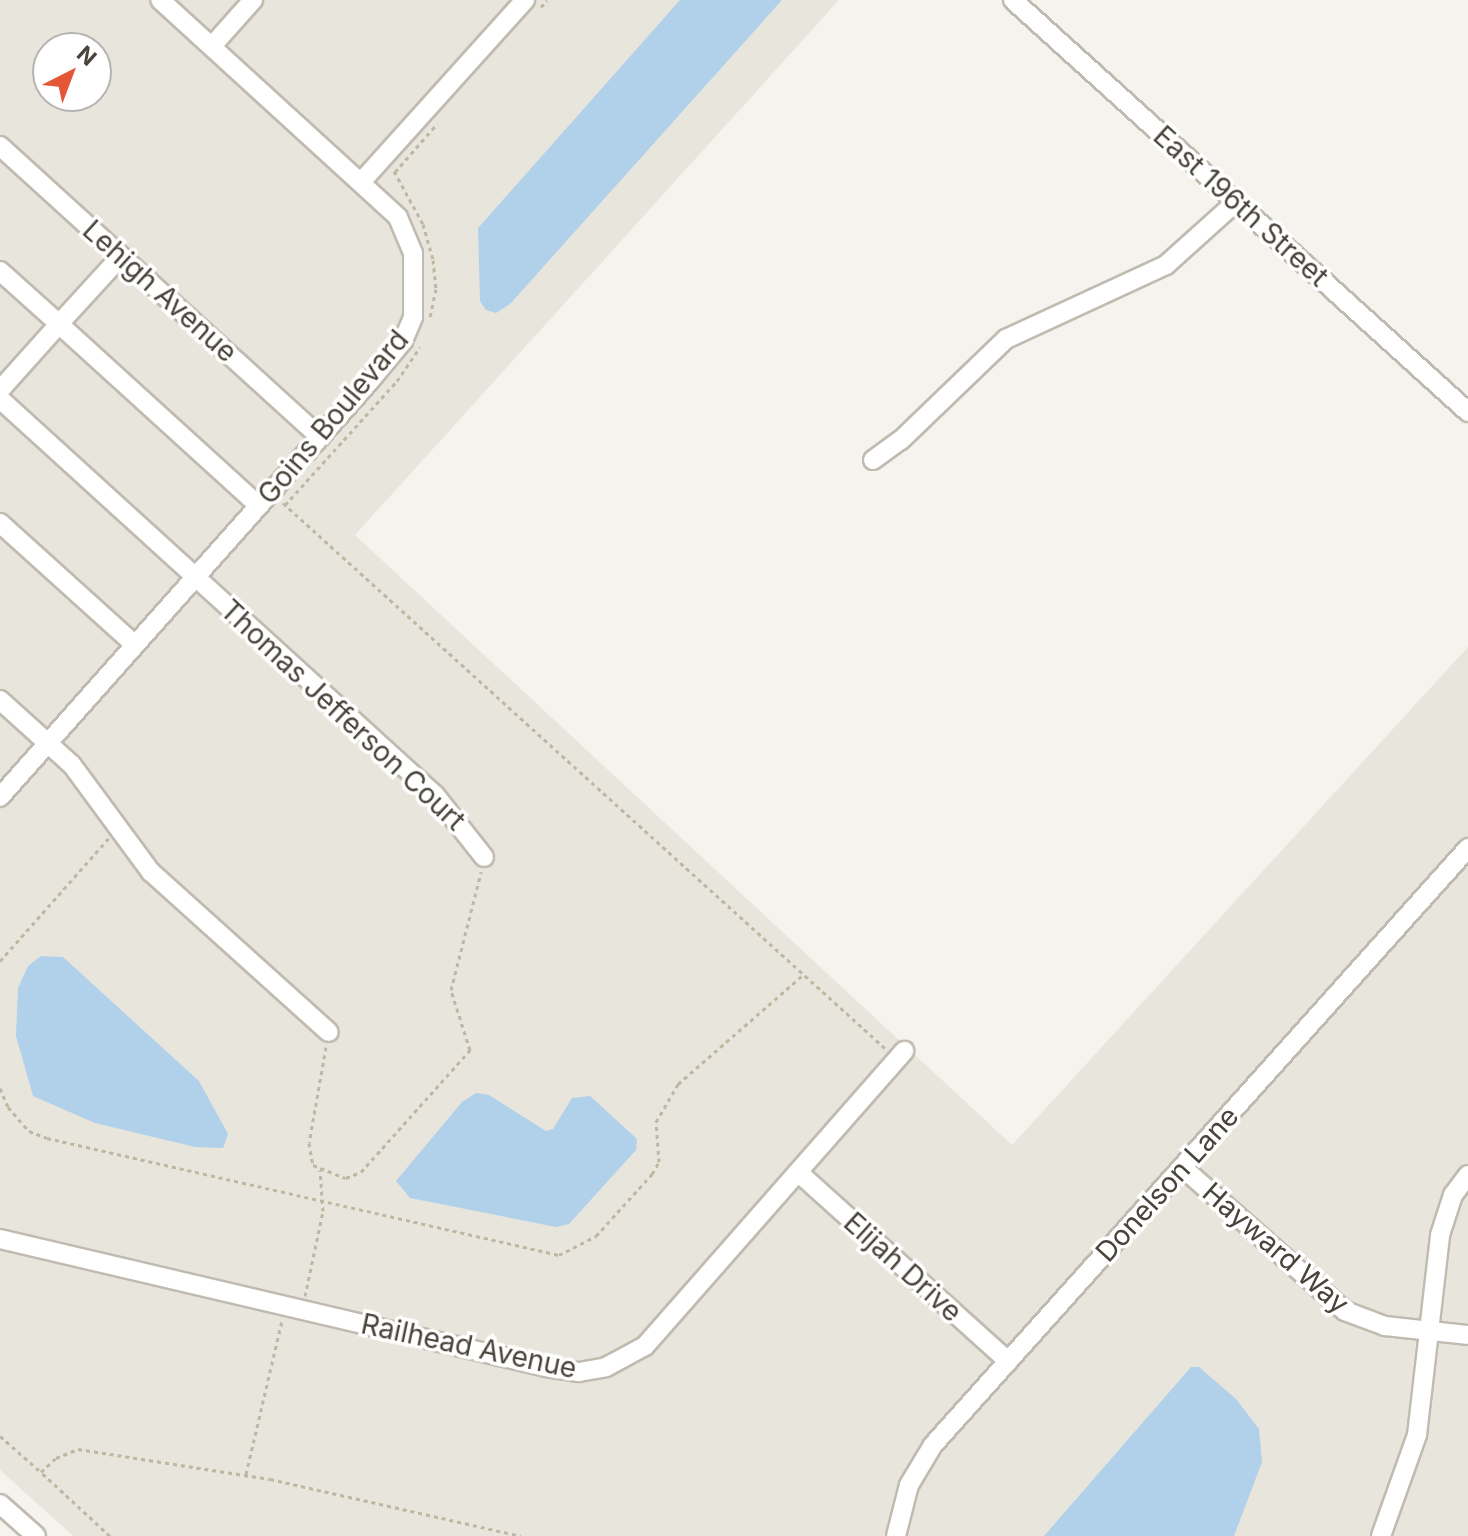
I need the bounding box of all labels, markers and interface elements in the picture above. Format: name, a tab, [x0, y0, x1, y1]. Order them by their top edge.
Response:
north arrow	[32, 32, 112, 112]
text: N	[72, 40, 102, 71]
street label: East 196th Street	[1147, 119, 1335, 293]
street label: Lehigh Avenue	[76, 213, 244, 369]
street label: Goins Boulevard	[251, 323, 415, 511]
street label: Thomas Jefferson Court	[214, 593, 472, 837]
street label: Donelson Lane	[1089, 1100, 1245, 1268]
street label: Hayward Way	[1196, 1175, 1356, 1321]
street label: Elijah Drive	[837, 1205, 969, 1329]
street label: Railhead Avenue	[358, 1307, 580, 1385]

